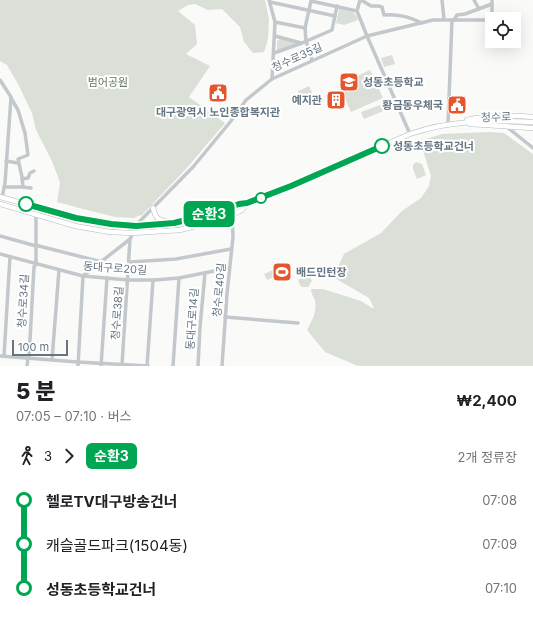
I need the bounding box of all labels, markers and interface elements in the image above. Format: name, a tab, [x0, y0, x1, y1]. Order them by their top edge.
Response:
map controls	[485, 12, 521, 48]
button: locate	[485, 12, 521, 48]
street label: 청수로35길	[270, 40, 324, 74]
school or university icon: 성동초등학교	[338, 71, 360, 93]
park label: 범어공원	[88, 75, 128, 89]
place label: 성동초등학교	[363, 75, 424, 89]
public building icon: 대구광역시 노인종합복지관	[207, 82, 229, 104]
building icon: 예지관	[325, 89, 347, 111]
place label: 예지관	[292, 93, 322, 107]
public building icon: 황금동우체국	[446, 94, 468, 116]
place label: 황금동우체국	[382, 98, 443, 112]
place label: 대구광역시 노인종합복지관	[156, 105, 280, 119]
street label: 청수로	[481, 109, 511, 125]
marker: 성동초등학교건너	[374, 138, 390, 154]
place label: 성동초등학교건너	[393, 139, 474, 153]
unlabelled marker	[255, 192, 267, 204]
unlabelled marker	[18, 196, 34, 212]
line badge: 순환3	[186, 201, 232, 227]
text: 순환3	[192, 205, 226, 222]
street label: 동대구로20길	[82, 259, 148, 277]
sports icon: 배드민턴장	[271, 261, 293, 283]
street label: 청수로40길	[210, 262, 228, 318]
place label: 배드민턴장	[296, 265, 347, 279]
street label: 청수로34길	[15, 273, 31, 329]
street label: 청수로38길	[108, 286, 126, 340]
street label: 동대구로14길	[183, 287, 201, 351]
scale bar	[12, 338, 68, 357]
text: 100 m	[18, 340, 49, 354]
text: 5 분	[16, 378, 55, 404]
text: ₩2,400	[457, 391, 517, 410]
text: 07:05 – 07:10 · 버스	[16, 408, 132, 424]
icon: walk	[16, 445, 38, 467]
icon: forward	[58, 445, 80, 467]
text: 순환3	[94, 447, 129, 464]
text: 3	[44, 448, 52, 464]
text: 2개 정류장	[458, 449, 517, 465]
text: 헬로TV대구방송건너	[46, 492, 178, 511]
text: 07:08	[482, 492, 517, 508]
text: 캐슬골드파크(1504동)	[46, 536, 188, 555]
text: 07:09	[482, 536, 517, 552]
text: 성동초등학교건너	[46, 580, 156, 599]
text: 07:10	[485, 580, 517, 596]

